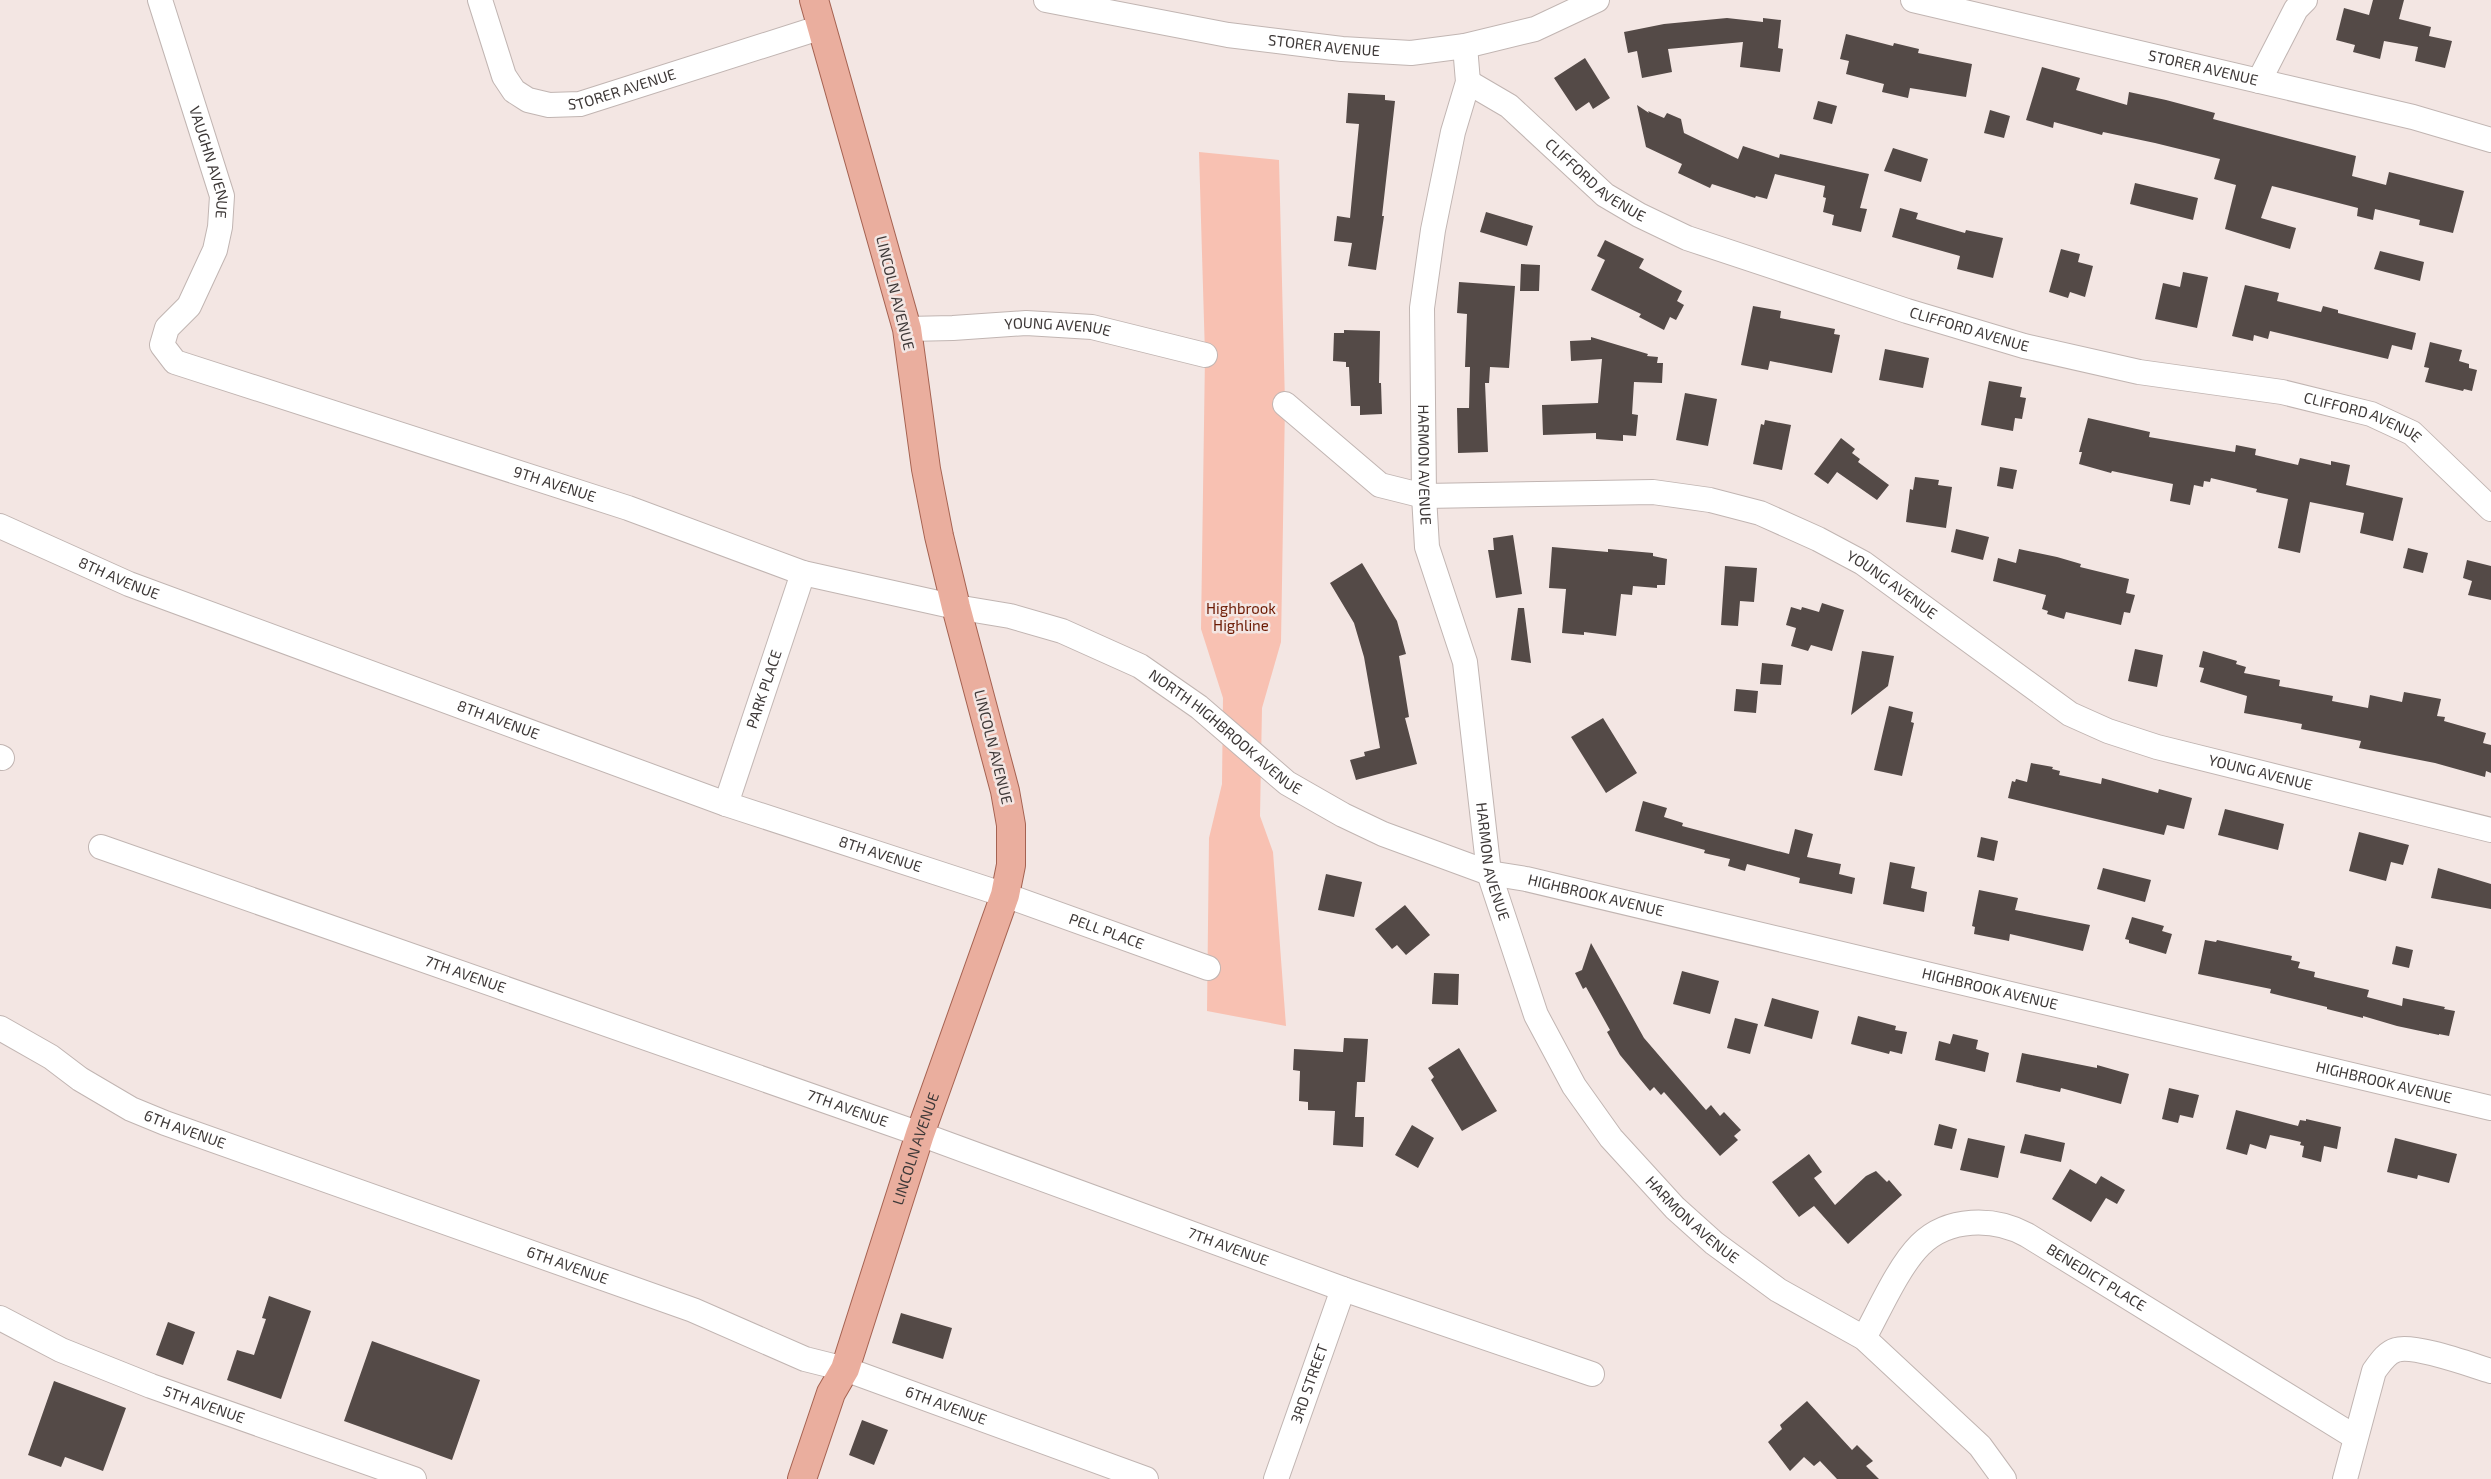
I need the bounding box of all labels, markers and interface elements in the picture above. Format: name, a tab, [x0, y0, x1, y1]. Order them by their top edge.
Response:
street label: STORER AVENUE	[1267, 30, 1380, 59]
street label: STORER AVENUE	[2147, 45, 2260, 88]
street label: STORER AVENUE	[568, 64, 678, 113]
street label: VAUGHN AVENUE	[186, 104, 233, 219]
street label: CLIFFORD AVENUE	[1542, 134, 1649, 225]
street label: LINCOLN AVENUE	[873, 234, 919, 352]
street label: CLIFFORD AVENUE	[1908, 302, 2031, 355]
street label: YOUNG AVENUE	[1004, 313, 1113, 339]
street label: CLIFFORD AVENUE	[2302, 388, 2426, 446]
street label: HARMON AVENUE	[1415, 404, 1436, 526]
street label: 9TH AVENUE	[511, 462, 598, 505]
street label: YOUNG AVENUE	[1844, 546, 1941, 622]
street label: 8TH AVENUE	[76, 553, 162, 602]
park label: Highbrook Highline	[1206, 599, 1276, 634]
street label: PARK PLACE	[742, 647, 785, 731]
street label: NORTH HIGHBROOK AVENUE	[1146, 665, 1305, 798]
street label: LINCOLN AVENUE	[971, 688, 1017, 806]
street label: 8TH AVENUE	[455, 696, 542, 742]
street label: YOUNG AVENUE	[2207, 750, 2315, 793]
street label: HARMON AVENUE	[1473, 801, 1514, 923]
street label: 8TH AVENUE	[837, 831, 924, 875]
street label: HIGHBROOK AVENUE	[1526, 870, 1666, 919]
street label: PELL PLACE	[1067, 909, 1147, 952]
street label: 7TH AVENUE	[423, 951, 509, 996]
street label: HIGHBROOK AVENUE	[1920, 963, 2060, 1013]
street label: HIGHBROOK AVENUE	[2314, 1057, 2454, 1106]
street label: 7TH AVENUE	[805, 1085, 891, 1130]
street label: LINCOLN AVENUE	[888, 1090, 942, 1207]
street label: 6TH AVENUE	[142, 1105, 229, 1152]
street label: HARMON AVENUE	[1642, 1172, 1743, 1266]
street label: 7TH AVENUE	[1186, 1223, 1271, 1269]
street label: BENEDICT PLACE	[2044, 1239, 2150, 1314]
street label: 6TH AVENUE	[524, 1242, 611, 1287]
street label: 3RD STREET	[1286, 1341, 1331, 1426]
street label: 5TH AVENUE	[161, 1381, 247, 1426]
street label: 6TH AVENUE	[903, 1382, 990, 1428]

